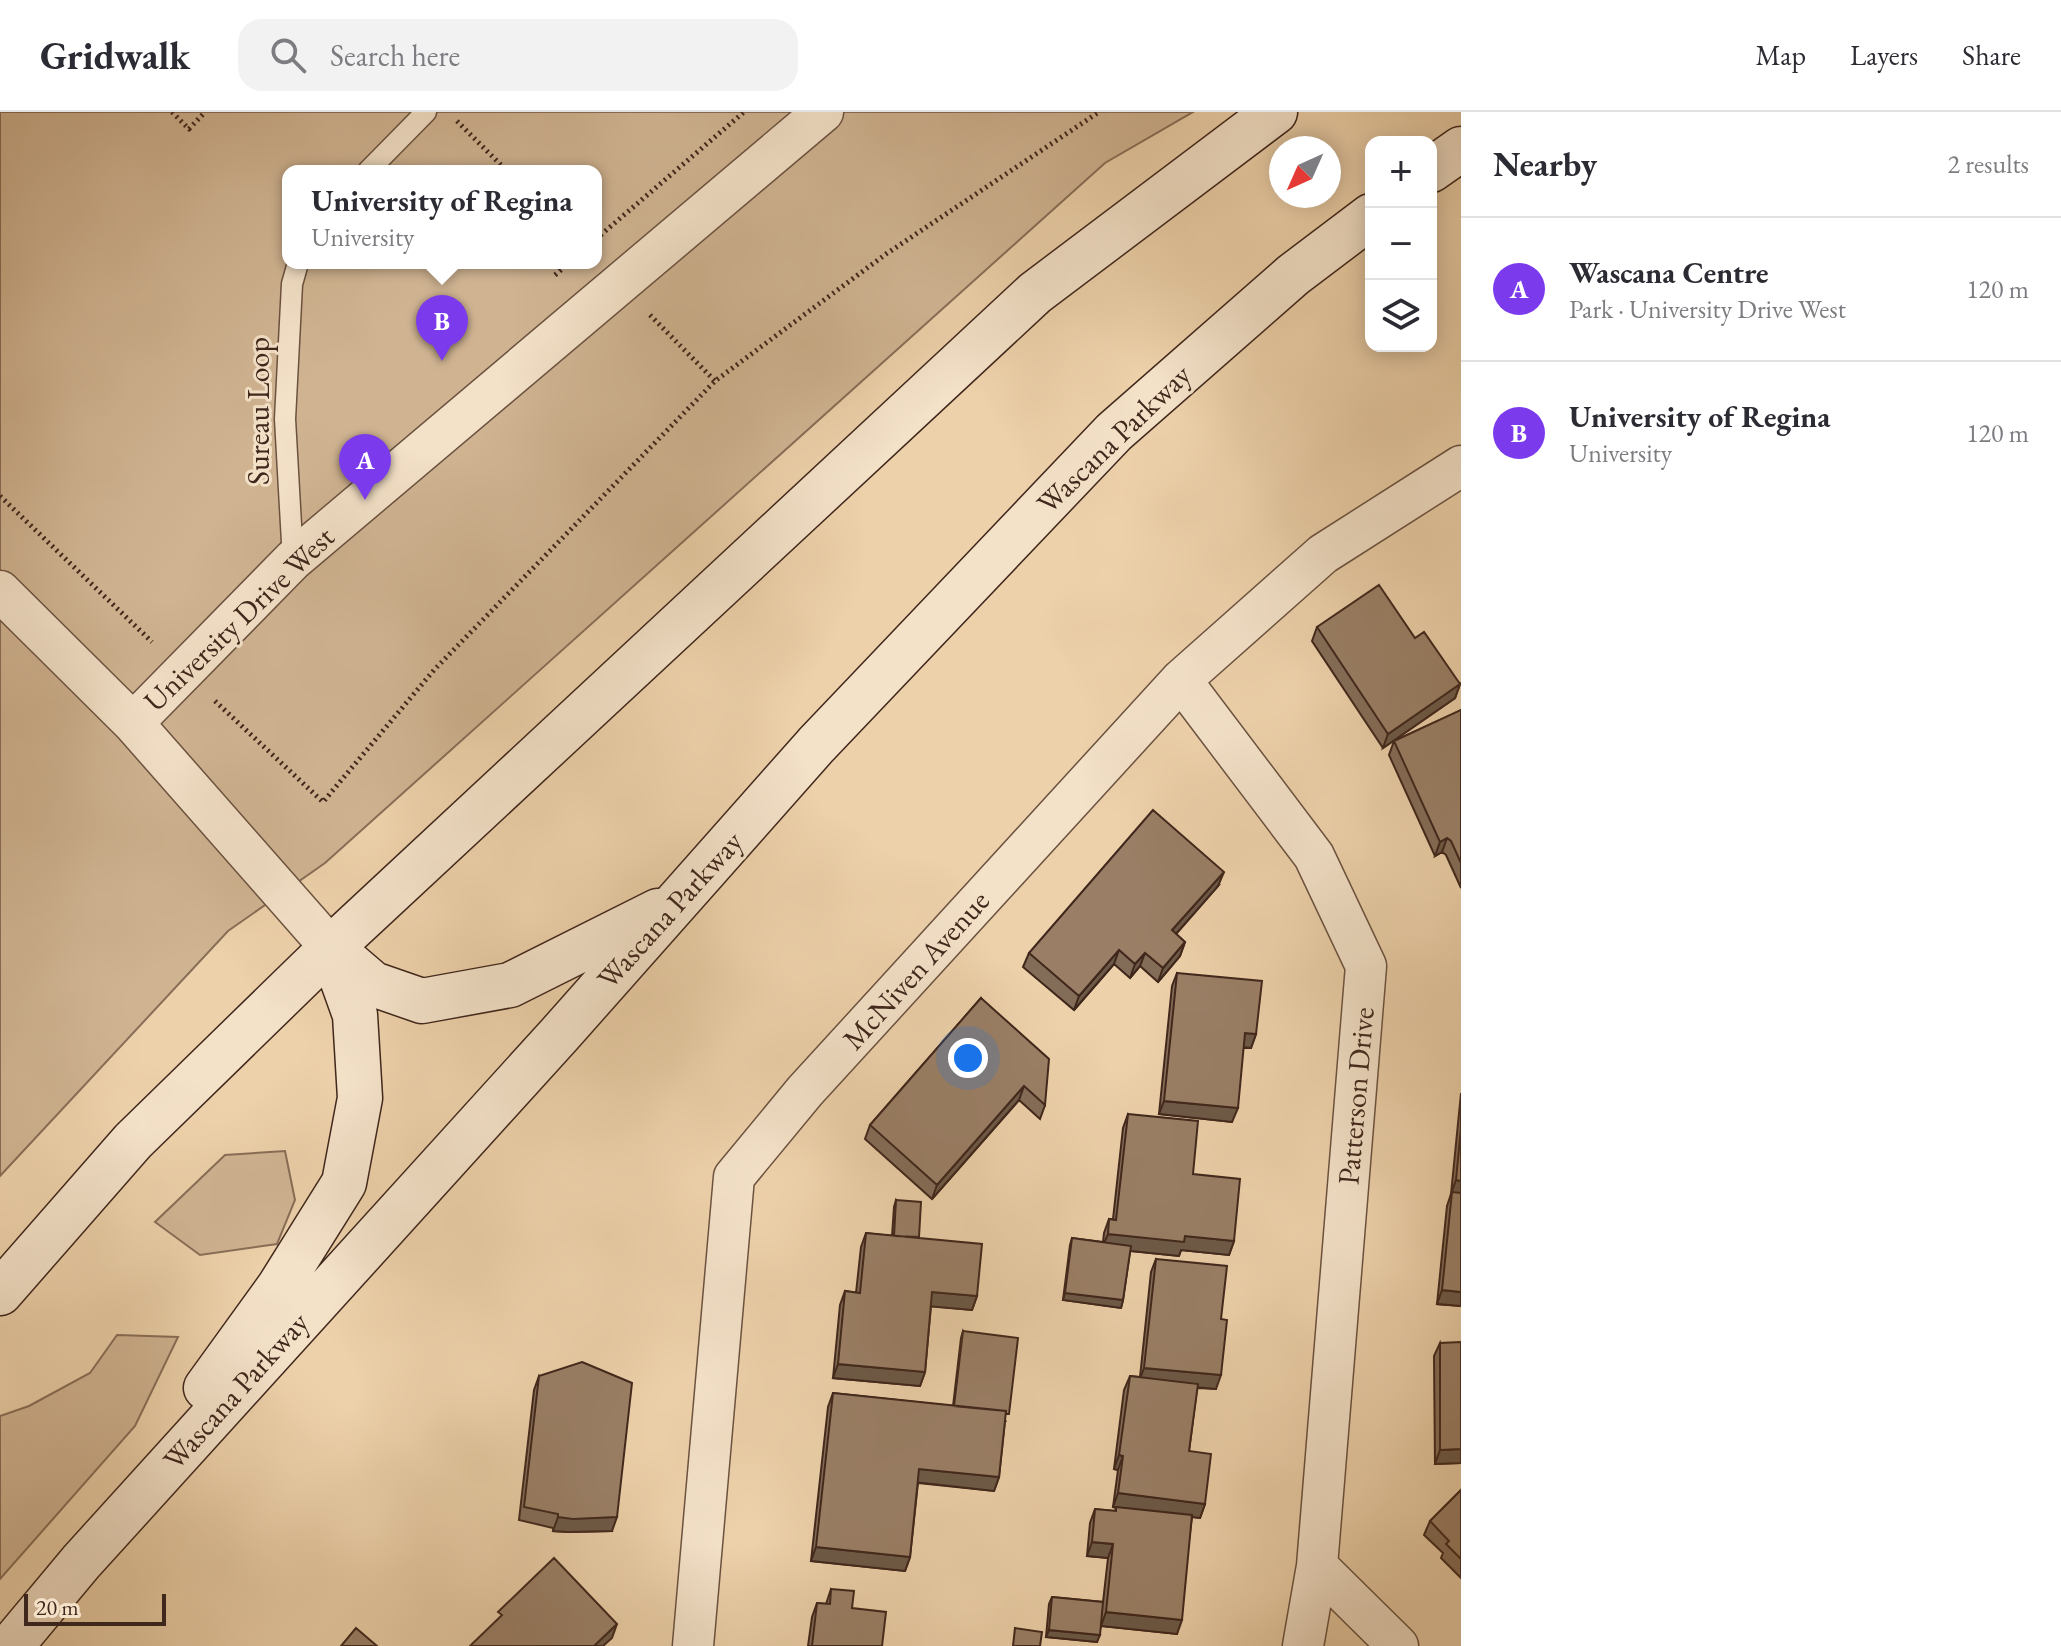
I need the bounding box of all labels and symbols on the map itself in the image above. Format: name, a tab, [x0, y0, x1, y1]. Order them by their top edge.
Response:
north arrow	[1269, 136, 1341, 208]
pin: B	[416, 295, 468, 361]
street label: Sureau Loop	[239, 337, 278, 485]
street label: Wascana Parkway	[1028, 355, 1200, 522]
pin: A	[339, 434, 391, 500]
street label: University Drive West	[135, 517, 343, 720]
street label: Wascana Parkway	[588, 822, 752, 997]
street label: McNiven Avenue	[834, 882, 998, 1058]
street label: Patterson Drive	[1328, 1006, 1383, 1186]
your location	[948, 1038, 988, 1078]
street label: Wascana Parkway	[154, 1303, 318, 1478]
scale bar	[24, 1590, 166, 1626]

